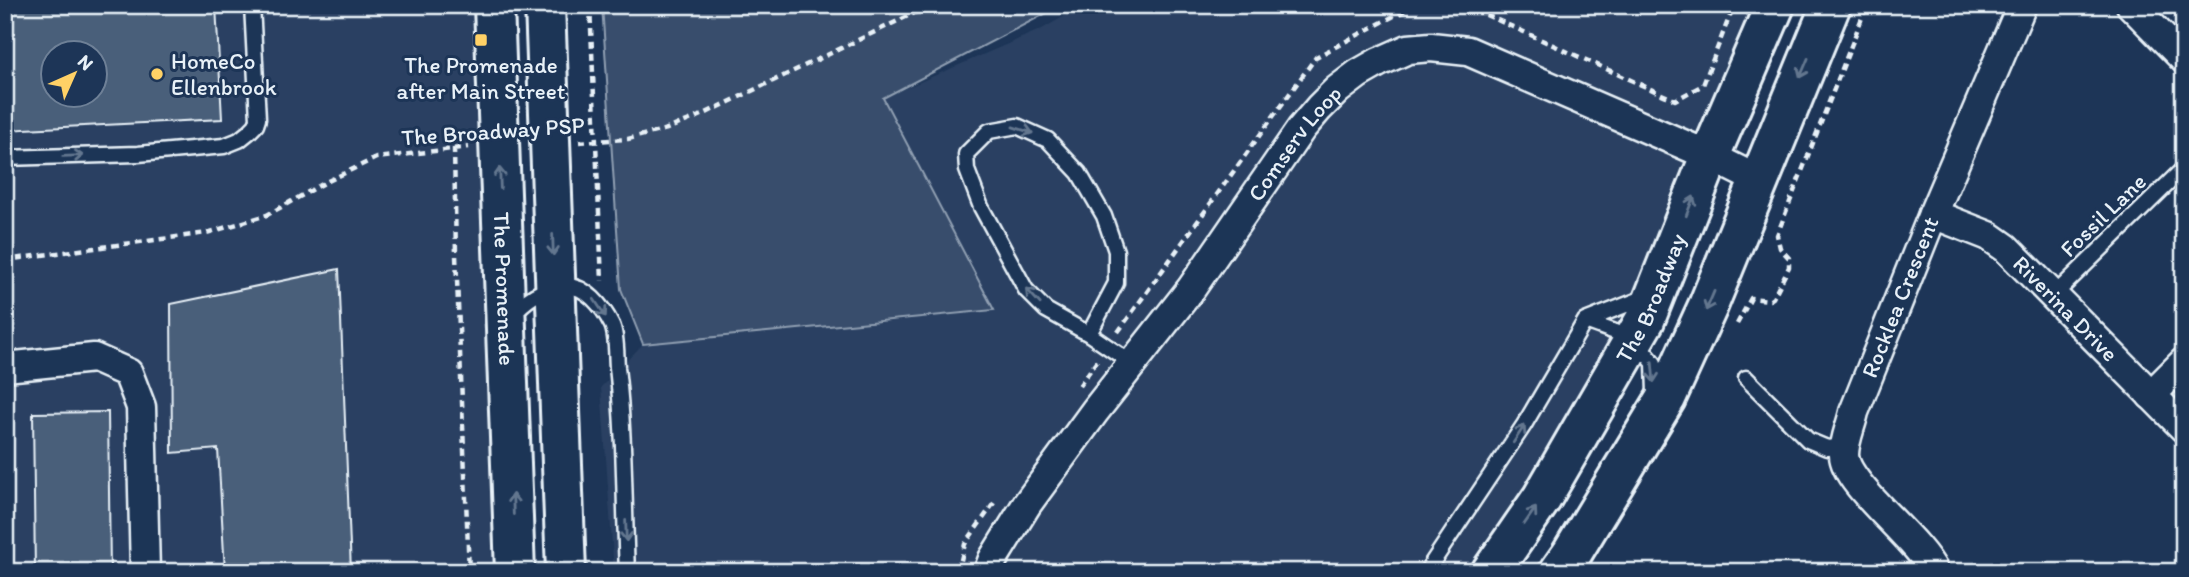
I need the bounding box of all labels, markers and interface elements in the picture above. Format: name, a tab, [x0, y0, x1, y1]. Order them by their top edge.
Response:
marker: The Promenade after Main Street	[473, 32, 489, 48]
north arrow	[38, 38, 108, 108]
place label: HomeCo Ellenbrook	[171, 47, 277, 101]
text: N	[73, 50, 98, 75]
place label: The Promenade after Main Street	[397, 51, 566, 105]
one-way arrow	[1797, 57, 1810, 78]
marker: HomeCo Ellenbrook	[149, 66, 165, 82]
street label: Comserv Loop	[1242, 79, 1348, 207]
street label: The Broadway PSP	[400, 111, 586, 151]
one-way arrow	[1012, 125, 1034, 138]
one-way arrow	[62, 149, 85, 163]
one-way arrow	[494, 167, 507, 190]
street label: Fossil Lane	[2054, 167, 2152, 263]
one-way arrow	[1685, 196, 1698, 218]
street label: The Promenade	[488, 212, 521, 366]
street label: Rocklea Crescent	[1855, 212, 1945, 382]
street label: The Broadway	[1609, 229, 1692, 368]
one-way arrow	[547, 233, 560, 256]
street label: Riverina Drive	[2007, 250, 2124, 367]
one-way arrow	[1025, 288, 1042, 305]
one-way arrow	[1702, 290, 1715, 312]
one-way arrow	[593, 298, 608, 317]
one-way arrow	[1647, 360, 1660, 383]
one-way arrow	[1512, 424, 1526, 444]
one-way arrow	[506, 492, 519, 515]
one-way arrow	[1523, 507, 1537, 526]
one-way arrow	[619, 519, 632, 542]

